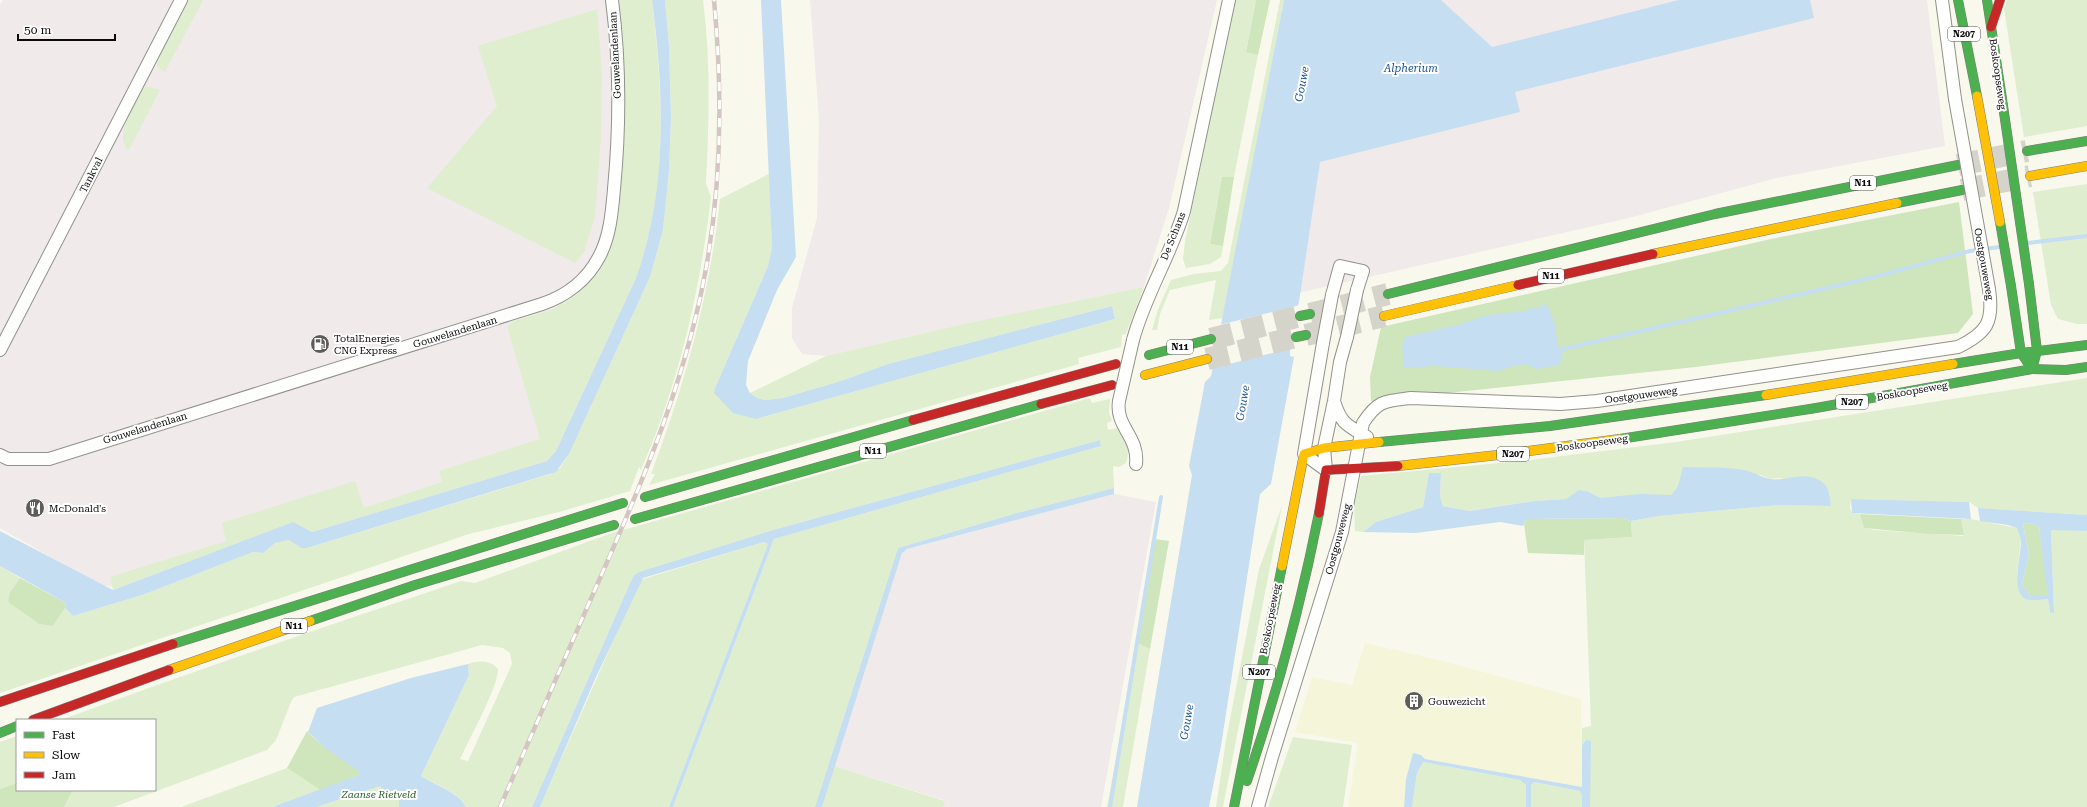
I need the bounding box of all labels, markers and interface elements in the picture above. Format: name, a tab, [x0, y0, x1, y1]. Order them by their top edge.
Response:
street label: Gouwelandenlaan	[607, 11, 623, 99]
scale bar	[18, 16, 115, 42]
text: 50 m	[24, 23, 51, 37]
road number: N207	[1948, 27, 1980, 41]
street label: Boskoopseweg	[1988, 38, 2008, 111]
water label: Alpherium	[1383, 62, 1438, 75]
water label: Gouwe	[1292, 65, 1312, 103]
street label: Tankval	[77, 156, 105, 194]
road number: N11	[1850, 176, 1876, 190]
street label: De Schans	[1158, 210, 1188, 262]
street label: Oostgouweweg	[1972, 227, 1996, 301]
road number: N11	[1538, 269, 1564, 283]
street label: Gouwelandenlaan	[412, 314, 499, 350]
fuel station icon: TotalEnergies CNG Express	[309, 333, 331, 355]
place label: TotalEnergies CNG Express	[334, 333, 400, 356]
road number: N11	[1167, 340, 1193, 354]
street label: Boskoopseweg	[1876, 379, 1949, 403]
water label: Gouwe	[1234, 384, 1253, 422]
street label: Oostgouweweg	[1604, 384, 1678, 406]
road number: N207	[1836, 395, 1868, 409]
street label: Gouwelandenlaan	[102, 410, 189, 446]
street label: Boskoopseweg	[1556, 433, 1629, 453]
road number: N11	[860, 444, 886, 458]
road number: N207	[1497, 447, 1529, 461]
restaurant icon: McDonald's	[24, 497, 46, 519]
street label: Oostgouweweg	[1323, 502, 1353, 576]
place label: McDonald's	[49, 503, 106, 514]
street label: Boskoopseweg	[1258, 582, 1282, 655]
road number: N11	[281, 619, 307, 633]
road number: N207	[1243, 665, 1275, 679]
building icon: Gouwezicht	[1403, 690, 1425, 712]
place label: Gouwezicht	[1428, 696, 1486, 707]
water label: Gouwe	[1178, 703, 1197, 741]
legend	[16, 719, 156, 791]
text: Fast	[52, 728, 76, 742]
text: Slow	[52, 748, 80, 762]
text: Jam	[52, 768, 76, 782]
park label: Zaanse Rietveld	[341, 789, 416, 800]

